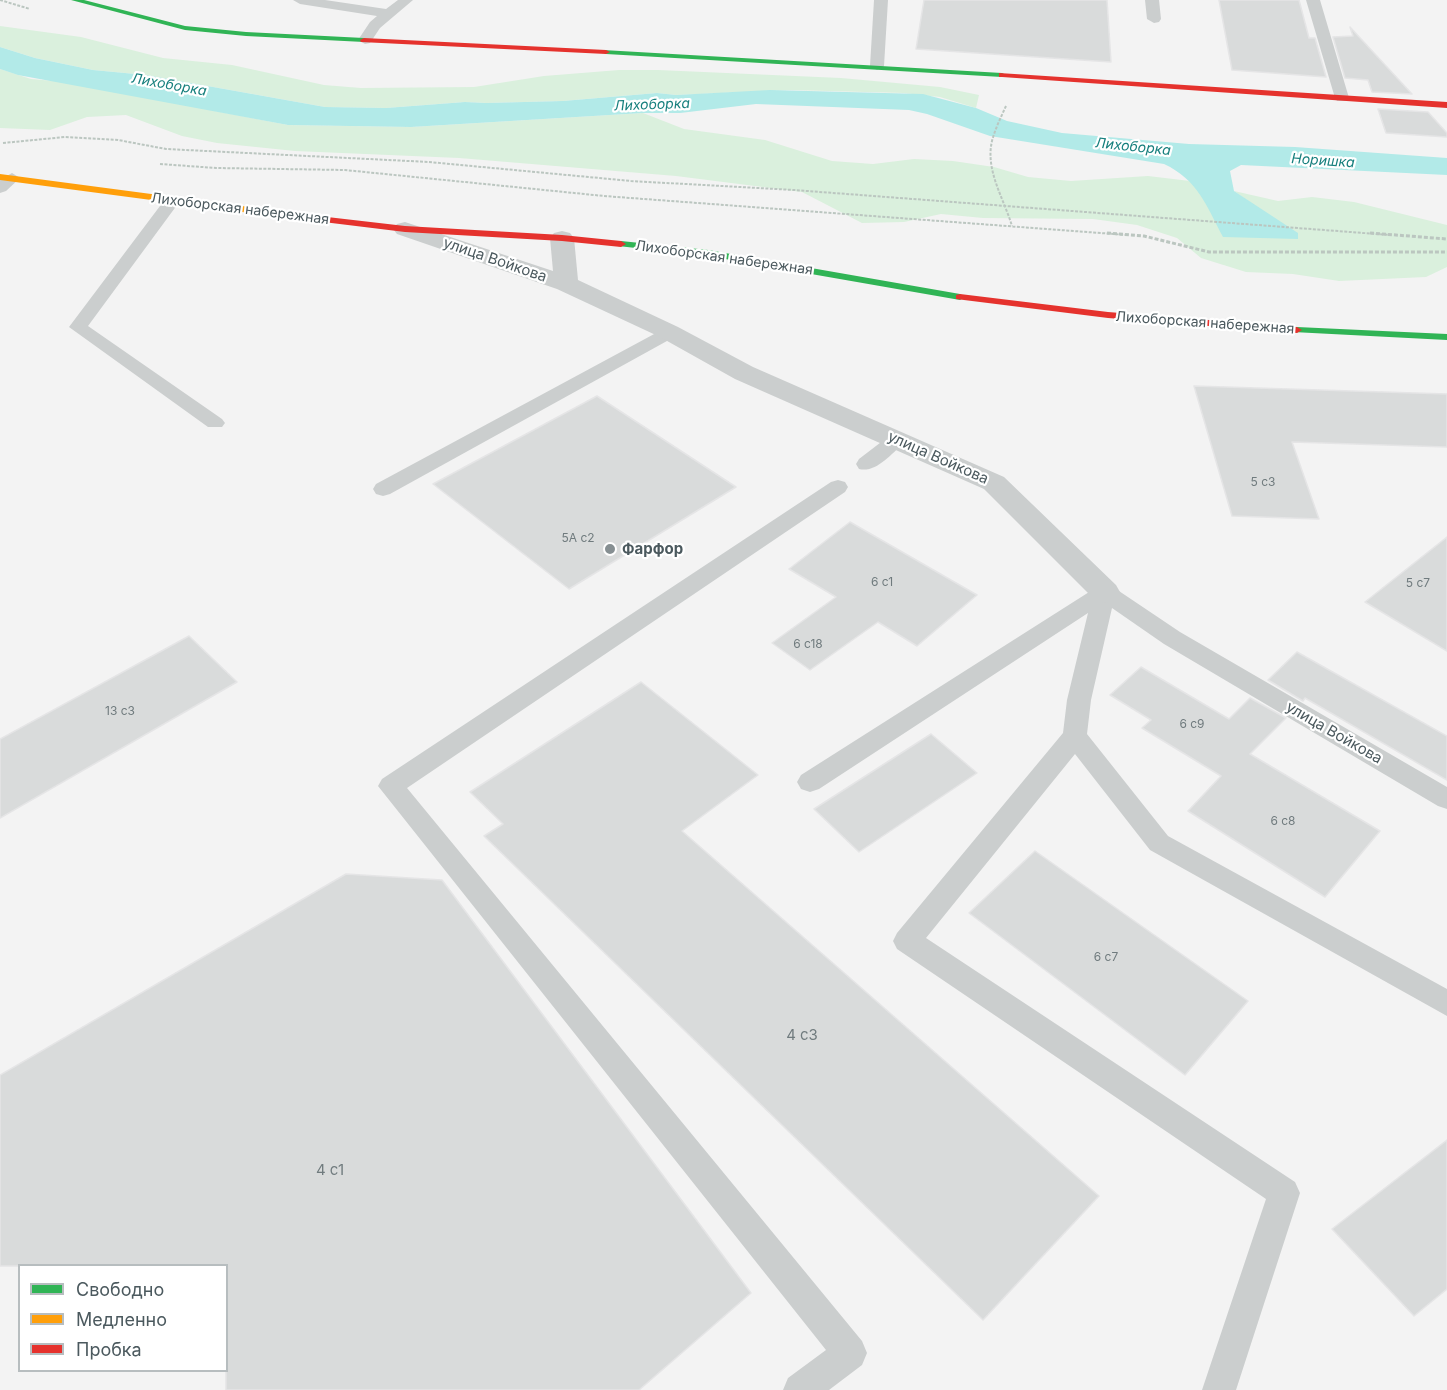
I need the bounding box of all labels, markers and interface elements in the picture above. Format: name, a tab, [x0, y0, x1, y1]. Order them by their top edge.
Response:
water label: Лихоборка	[130, 70, 208, 100]
water label: Лихоборка	[614, 95, 690, 115]
water label: Лихоборка	[1094, 135, 1172, 159]
water label: Норишка	[1291, 150, 1355, 172]
street label: Лихоборская набережная	[150, 190, 330, 228]
street label: улица Войкова	[441, 234, 549, 286]
street label: Лихоборская набережная	[634, 237, 814, 279]
street label: Лихоборская набережная	[1115, 308, 1295, 338]
street label: улица Войкова	[885, 428, 991, 488]
house number: 5 с3	[1251, 475, 1275, 489]
house number: 5А с2	[561, 531, 595, 545]
place label: Фарфор	[622, 540, 683, 558]
marker: Фарфор	[603, 542, 617, 556]
house number: 6 с1	[871, 575, 893, 589]
house number: 5 с7	[1406, 576, 1430, 590]
house number: 6 с18	[793, 637, 823, 651]
street label: улица Войкова	[1283, 698, 1385, 768]
house number: 13 с3	[105, 704, 135, 718]
house number: 6 с9	[1179, 717, 1205, 731]
house number: 6 с8	[1270, 814, 1296, 828]
house number: 6 с7	[1094, 950, 1118, 964]
house number: 4 с3	[786, 1026, 818, 1044]
house number: 4 с1	[316, 1161, 344, 1179]
legend	[18, 1264, 228, 1372]
text: Свободно	[76, 1279, 164, 1300]
text: Медленно	[76, 1309, 167, 1330]
text: Пробка	[76, 1339, 142, 1360]

